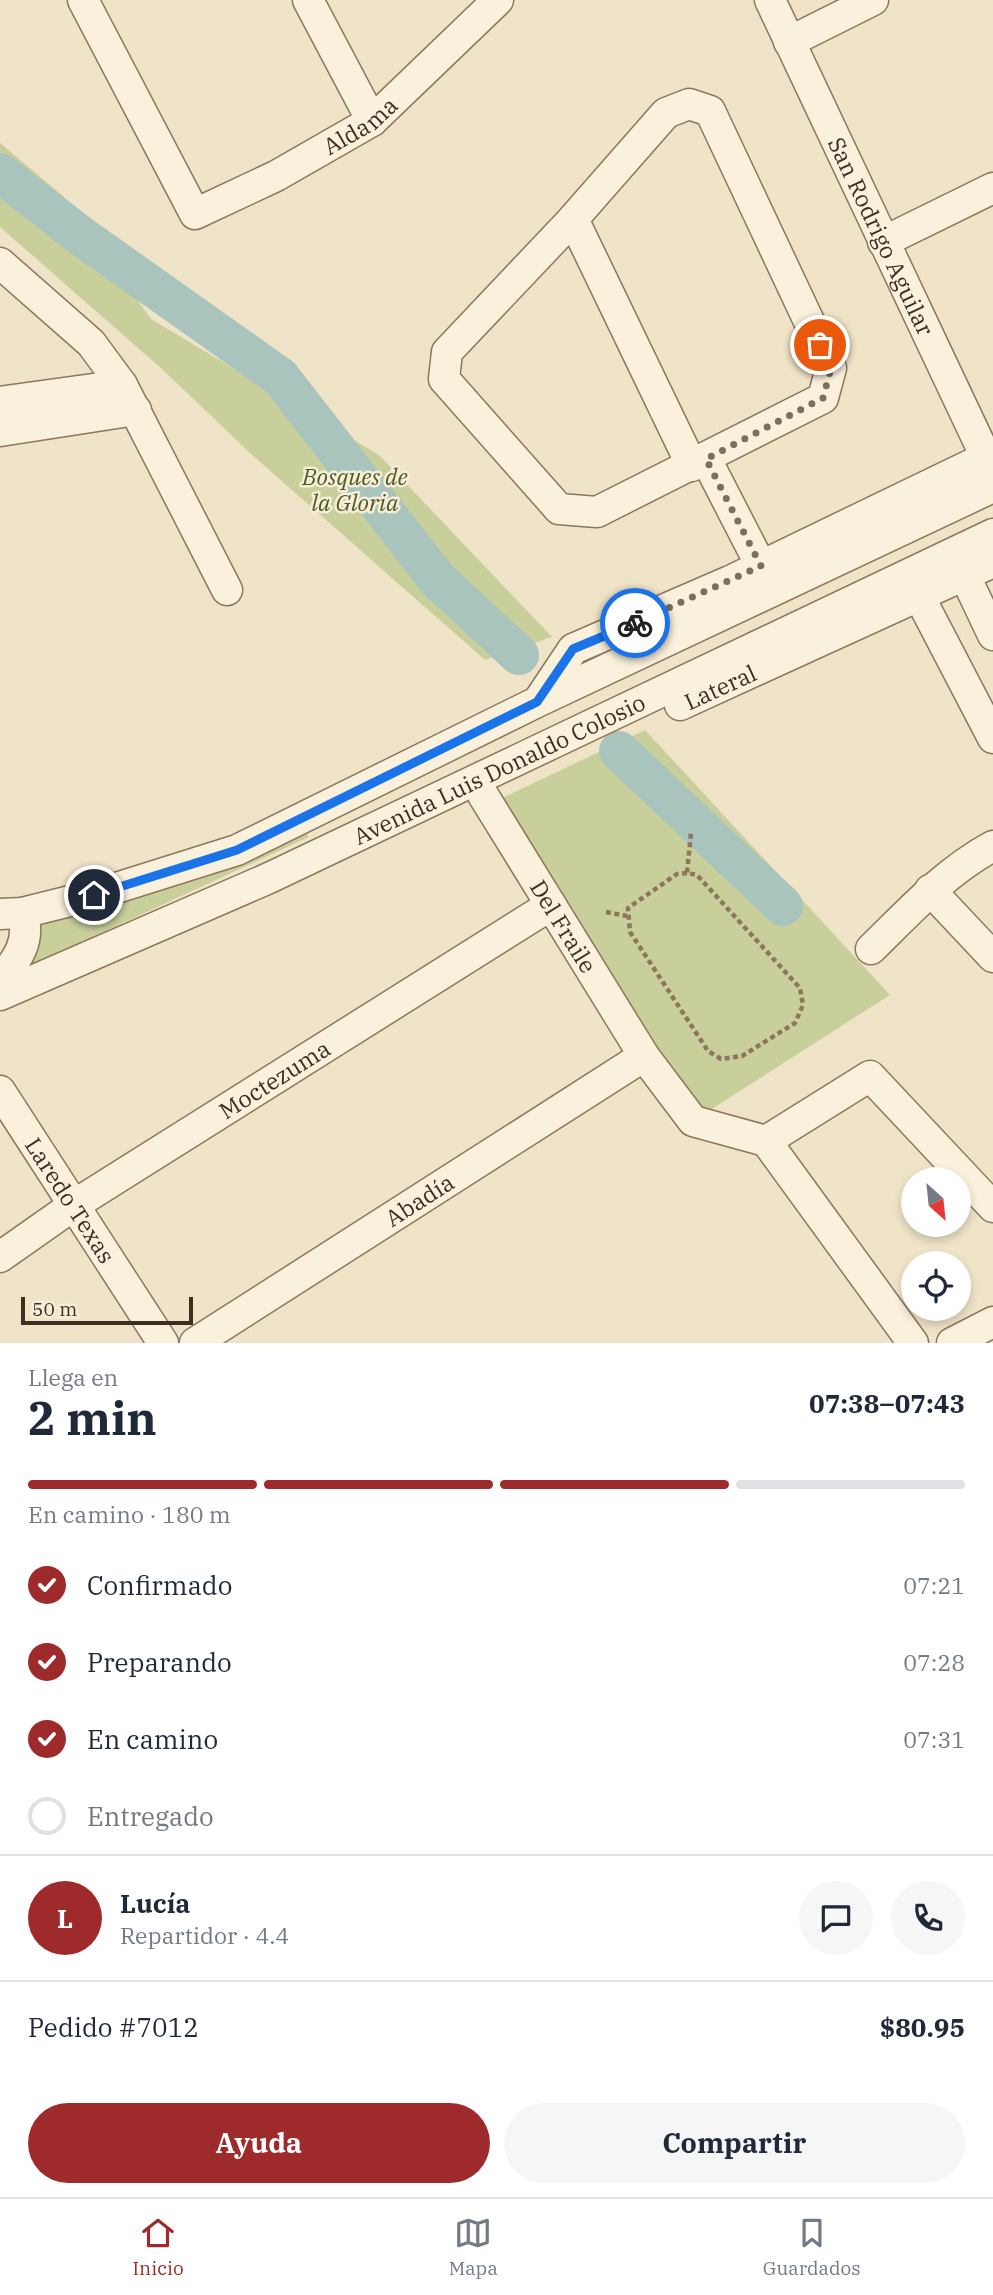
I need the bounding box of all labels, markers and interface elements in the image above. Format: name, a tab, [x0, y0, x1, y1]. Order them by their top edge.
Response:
street label: Aldama	[317, 90, 403, 161]
street label: San Rodrigo Aguilar	[822, 132, 941, 340]
pin	[790, 315, 850, 375]
icon: bag	[801, 326, 839, 364]
park label: Bosques de la Gloria	[301, 461, 408, 517]
courier	[600, 588, 670, 658]
icon: bike	[616, 604, 654, 642]
street label: Lateral	[679, 657, 761, 716]
street label: Avenida Luis Donaldo Colosio	[348, 687, 650, 851]
pin	[64, 865, 124, 925]
street label: Del Fraile	[524, 874, 604, 978]
icon: home	[75, 876, 113, 914]
street label: Moctezuma	[213, 1033, 336, 1125]
street label: Laredo Texas	[19, 1132, 122, 1269]
street label: Abadía	[379, 1167, 459, 1233]
north arrow	[901, 1167, 971, 1237]
map controls	[901, 1167, 971, 1321]
button: locate	[901, 1251, 971, 1321]
scale bar	[21, 1294, 192, 1326]
text: 50 m	[32, 1297, 77, 1321]
text: Llega en	[28, 1362, 118, 1392]
text: 07:38–07:43	[809, 1386, 965, 1420]
text: 2 min	[28, 1388, 157, 1448]
text: En camino · 180 m	[28, 1499, 231, 1529]
icon: check	[28, 1566, 66, 1604]
text: Confirmado	[87, 1568, 232, 1602]
text: 07:21	[903, 1570, 965, 1600]
icon: check	[28, 1643, 66, 1681]
text: Preparando	[87, 1645, 232, 1679]
text: 07:28	[903, 1647, 965, 1677]
icon: check	[28, 1720, 66, 1758]
text: En camino	[87, 1722, 218, 1756]
text: 07:31	[903, 1724, 965, 1754]
text: Entregado	[87, 1799, 214, 1833]
button: chat	[799, 1881, 873, 1955]
button: phone	[891, 1881, 965, 1955]
text: Lucía	[120, 1886, 190, 1920]
text: L	[57, 1901, 73, 1935]
text: Repartidor · 4.4	[120, 1920, 289, 1950]
text: Pedido #7012	[28, 2010, 199, 2044]
text: $80.95	[880, 2010, 965, 2044]
button: Ayuda	[28, 2103, 490, 2183]
button: Compartir	[504, 2103, 965, 2183]
tab: Inicio	[132, 2214, 184, 2280]
tab: Mapa	[449, 2214, 498, 2280]
tab: Guardados	[763, 2214, 861, 2280]

